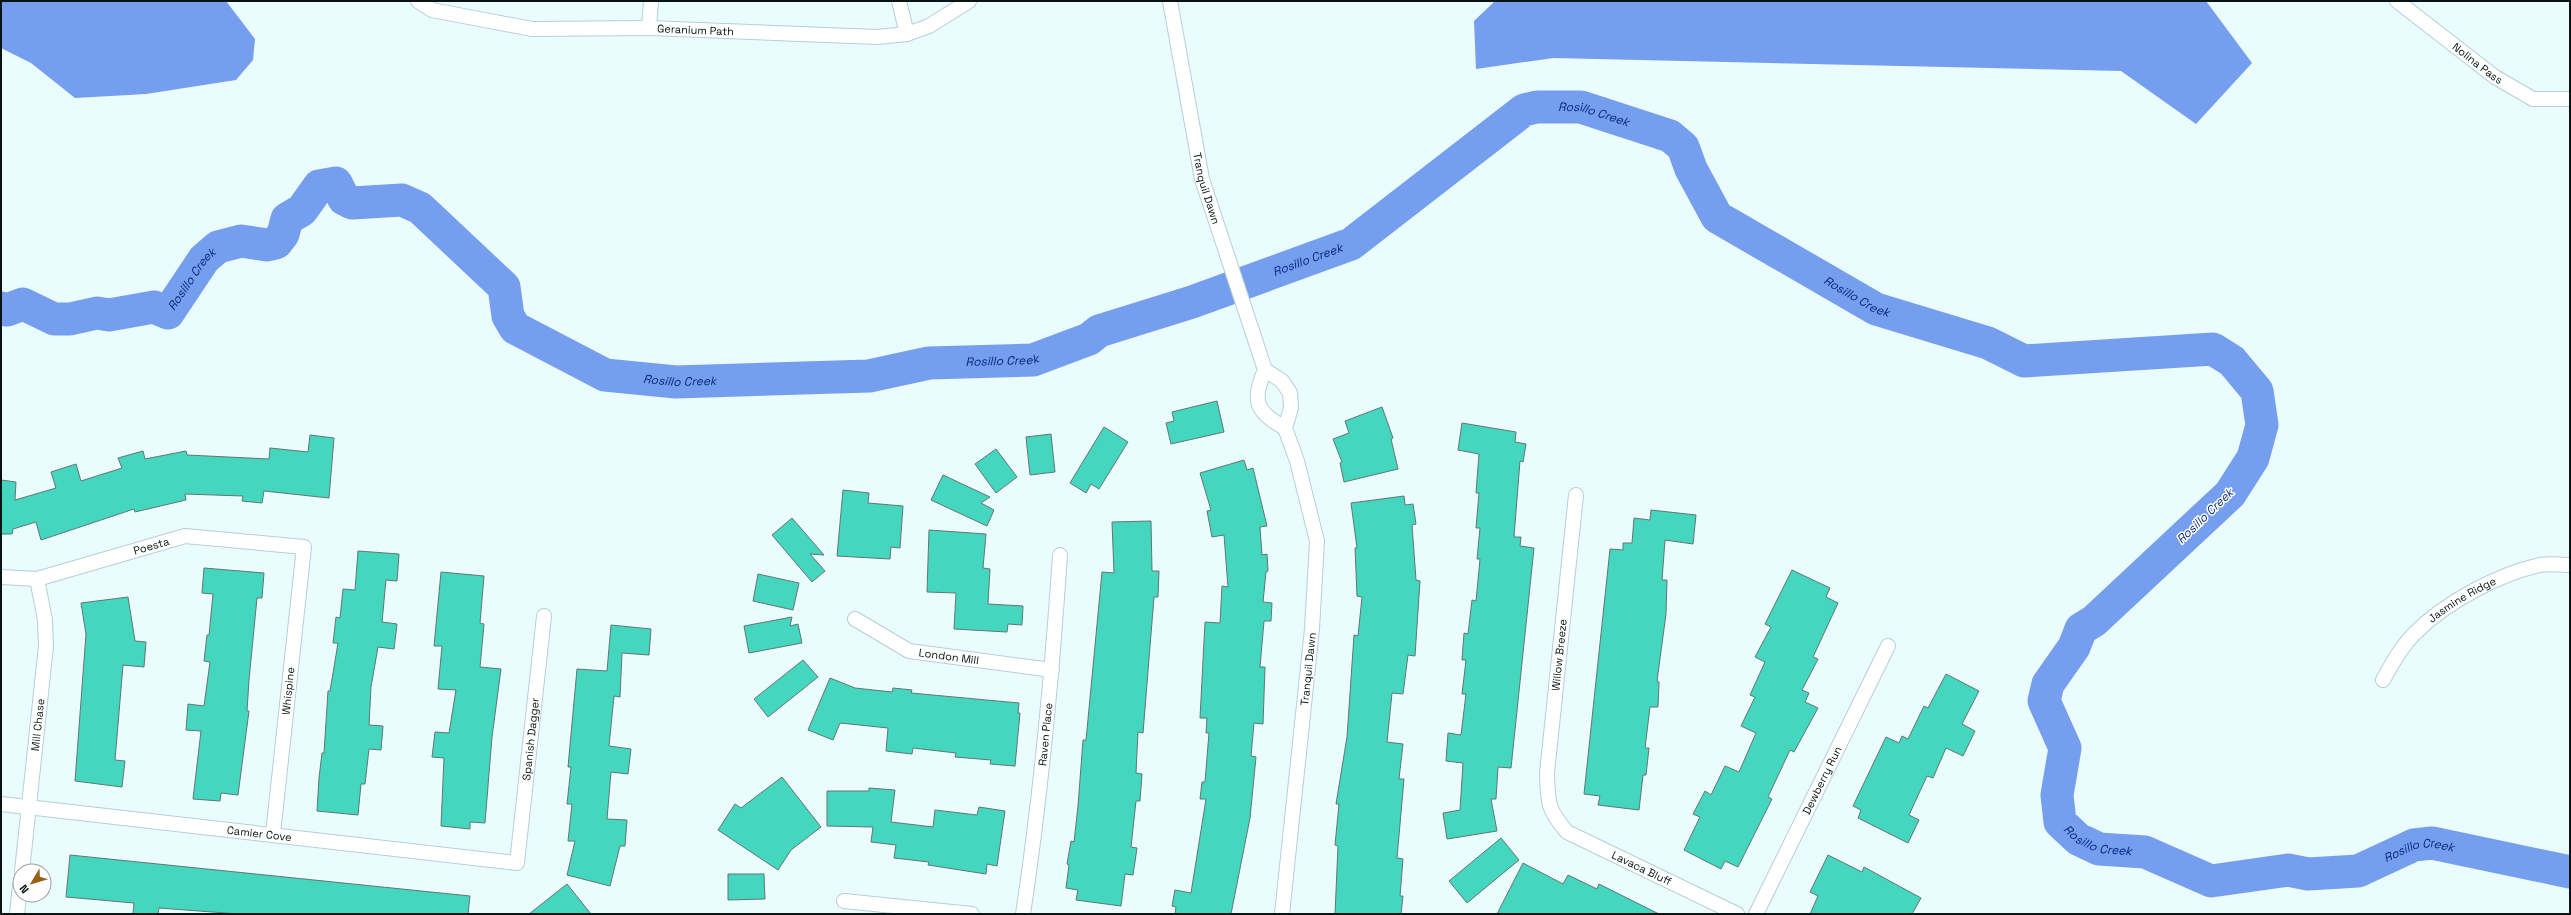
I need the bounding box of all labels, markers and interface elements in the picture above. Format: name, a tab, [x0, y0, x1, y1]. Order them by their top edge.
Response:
street label: Geranium Path	[657, 21, 734, 38]
street label: Nolina Pass	[2450, 40, 2506, 87]
water label: Rosillo Creek	[1558, 99, 1633, 131]
street label: Tranquil Dawn	[1190, 151, 1223, 226]
water label: Rosillo Creek	[1270, 239, 1346, 280]
water label: Rosillo Creek	[164, 243, 220, 314]
water label: Rosillo Creek	[1821, 272, 1893, 321]
water label: Rosillo Creek	[965, 350, 1043, 370]
water label: Rosillo Creek	[642, 371, 718, 390]
water label: Rosillo Creek	[2173, 484, 2238, 547]
street label: Poesta	[132, 534, 171, 558]
street label: Jasmine Ridge	[2425, 574, 2498, 626]
street label: Willow Breeze	[1548, 618, 1570, 692]
street label: Tranquil Dawn	[1297, 632, 1319, 706]
street label: London Mill	[918, 645, 980, 667]
street label: Whispine	[279, 666, 297, 716]
street label: Spanish Dagger	[519, 697, 542, 781]
street label: Mill Chase	[28, 698, 47, 752]
street label: Raven Place	[1035, 702, 1055, 767]
street label: Dewberry Run	[1799, 744, 1845, 817]
water label: Rosillo Creek	[2060, 821, 2134, 859]
street label: Camier Cove	[226, 823, 292, 844]
water label: Rosillo Creek	[2381, 835, 2457, 866]
street label: Lavaca Bluff	[1610, 848, 1675, 889]
north arrow	[12, 863, 52, 903]
text: N	[16, 882, 32, 896]

